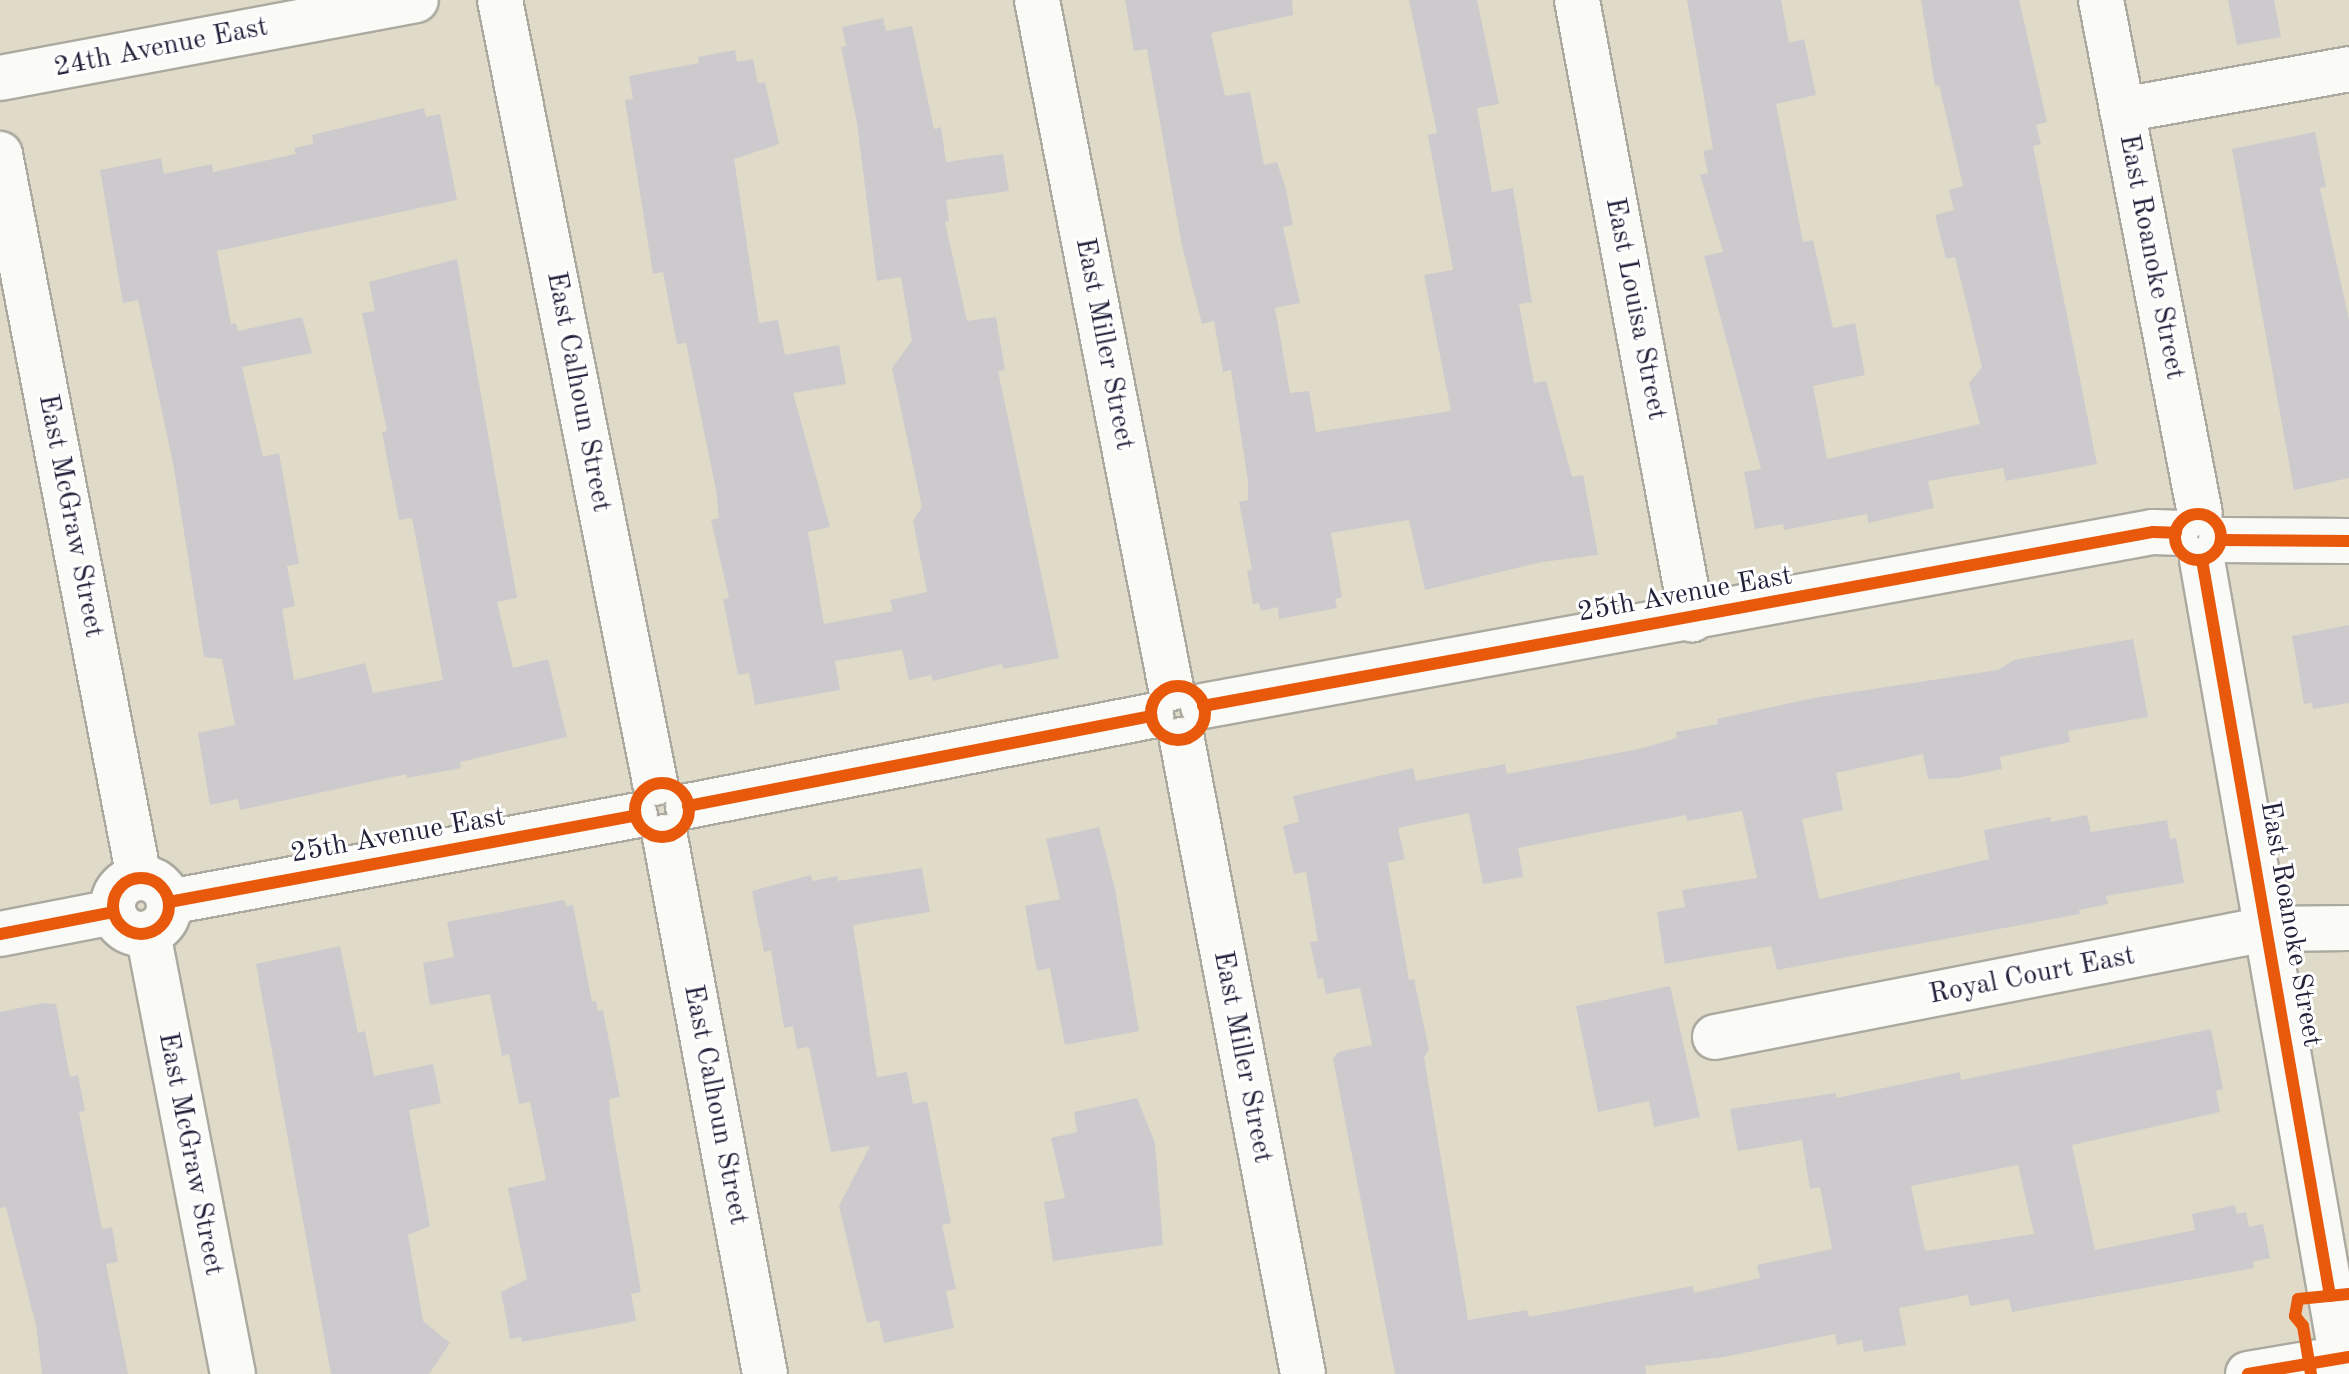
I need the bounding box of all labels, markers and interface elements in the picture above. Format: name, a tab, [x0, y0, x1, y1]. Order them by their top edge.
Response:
street label: 24th Avenue East	[51, 11, 271, 85]
street label: East Roanoke Street	[2111, 131, 2191, 383]
street label: East Louisa Street	[1597, 195, 1673, 423]
street label: East Miller Street	[1067, 235, 1141, 453]
street label: East Calhoun Street	[538, 269, 618, 515]
street label: East McGraw Street	[30, 391, 110, 641]
street label: 25th Avenue East	[1575, 560, 1795, 630]
street label: East Roanoke Street	[2252, 798, 2328, 1050]
street label: 25th Avenue East	[288, 801, 508, 871]
street label: Royal Court East	[1926, 940, 2138, 1012]
street label: East Miller Street	[1205, 948, 1279, 1166]
street label: East Calhoun Street	[675, 982, 755, 1228]
street label: East McGraw Street	[150, 1029, 230, 1279]

